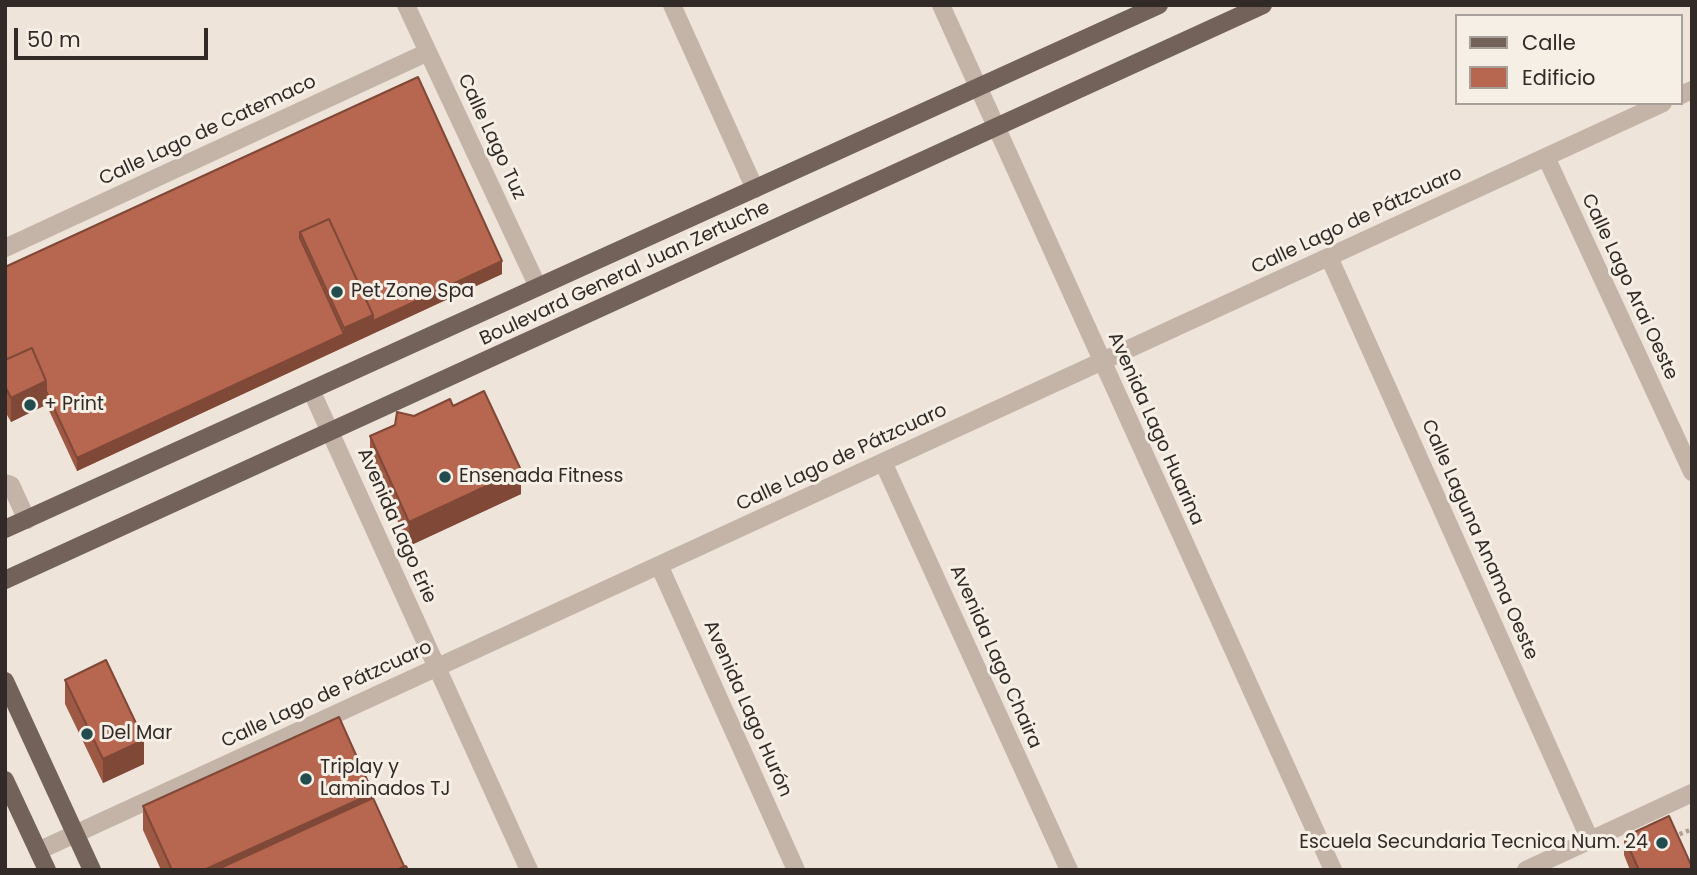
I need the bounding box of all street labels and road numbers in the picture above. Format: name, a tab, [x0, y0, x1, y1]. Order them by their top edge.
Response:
street label: Calle Lago de Catemaco	[96, 71, 320, 191]
street label: Calle Lago Tuz	[452, 71, 530, 203]
street label: Calle Lago de Pátzcuaro	[1248, 162, 1466, 280]
street label: Calle Lago Arai Oeste	[1576, 190, 1682, 384]
street label: Boulevard General Juan Zertuche	[476, 197, 774, 351]
street label: Avenida Lago Huarina	[1102, 329, 1208, 529]
street label: Calle Lago de Pátzcuaro	[733, 399, 951, 517]
street label: Calle Laguna Anama Oeste	[1416, 416, 1542, 664]
street label: Avenida Lago Erie	[352, 445, 440, 607]
street label: Avenida Lago Chaira	[944, 562, 1046, 752]
street label: Avenida Lago Hurón	[698, 617, 796, 801]
street label: Calle Lago de Pátzcuaro	[218, 636, 436, 754]

